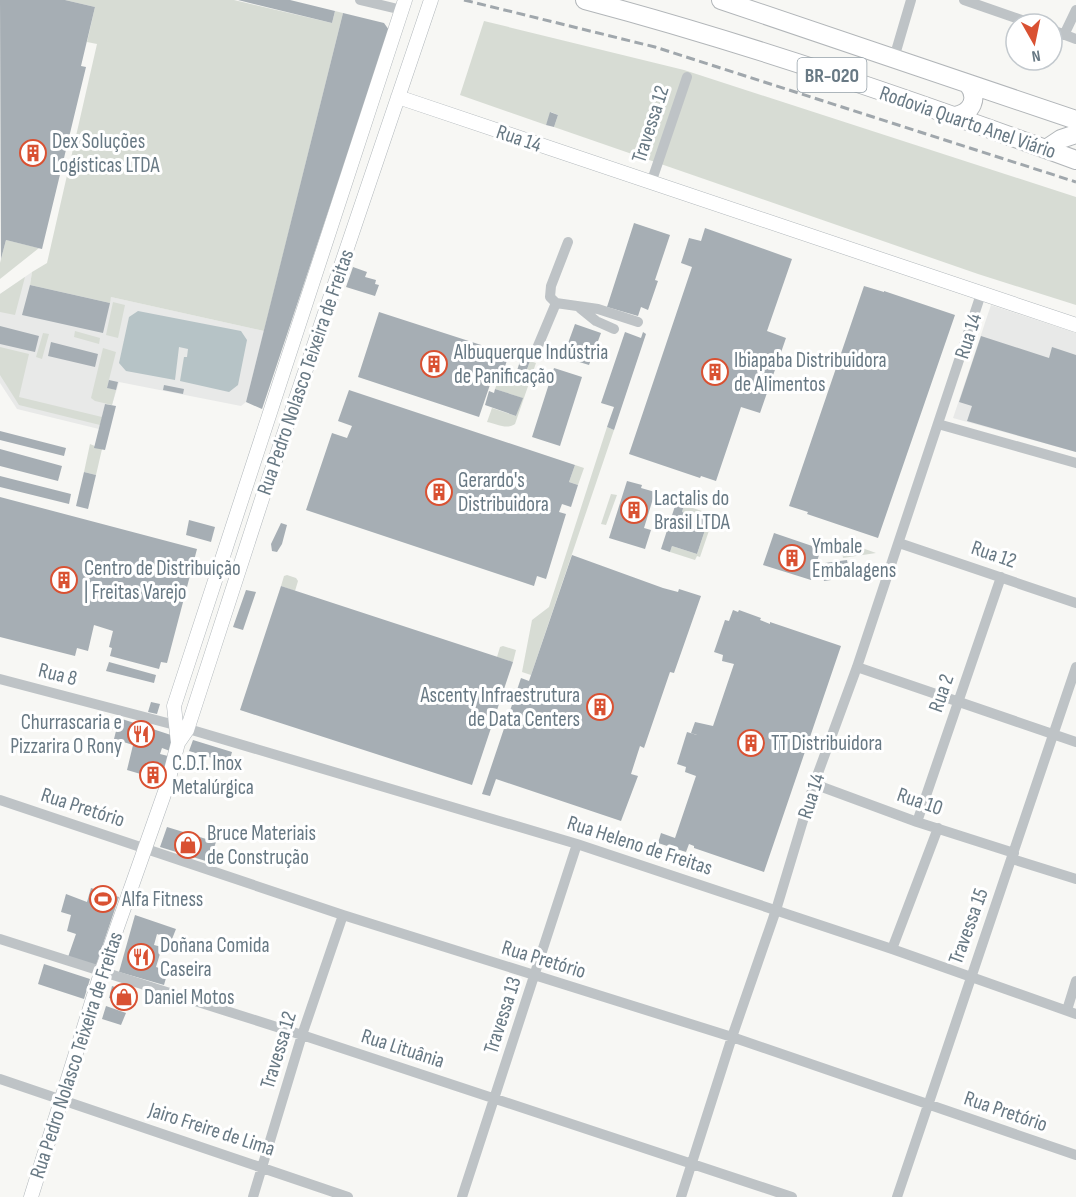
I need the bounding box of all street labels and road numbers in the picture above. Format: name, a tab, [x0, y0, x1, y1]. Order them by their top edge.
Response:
road number: BR-020	[798, 58, 866, 92]
street label: Rodovia Quarto Anel Viário	[876, 81, 1059, 164]
street label: Travessa 12	[626, 83, 675, 166]
street label: Rua 14	[493, 119, 545, 158]
street label: Rua Pedro Nolasco Teixeira de Freitas	[252, 246, 359, 498]
street label: Rua 14	[949, 310, 988, 362]
street label: Rua 12	[968, 535, 1020, 574]
street label: Rua 8	[36, 658, 80, 691]
street label: Rua 2	[923, 671, 960, 715]
street label: Rua 14	[792, 770, 831, 822]
street label: Rua Pretório	[38, 782, 128, 833]
street label: Rua 10	[894, 782, 946, 821]
street label: Rua Heleno de Freitas	[564, 810, 715, 881]
street label: Travessa 15	[943, 885, 994, 968]
street label: Rua Pedro Nolasco Teixeira de Freitas	[25, 929, 128, 1182]
street label: Rua Pretório	[499, 935, 589, 984]
street label: Travessa 13	[478, 974, 527, 1057]
street label: Travessa 12	[255, 1009, 302, 1092]
street label: Rua Lituânia	[358, 1023, 448, 1074]
street label: Rua Pretório	[961, 1086, 1051, 1137]
street label: Jairo Freire de Lima	[145, 1097, 278, 1162]

